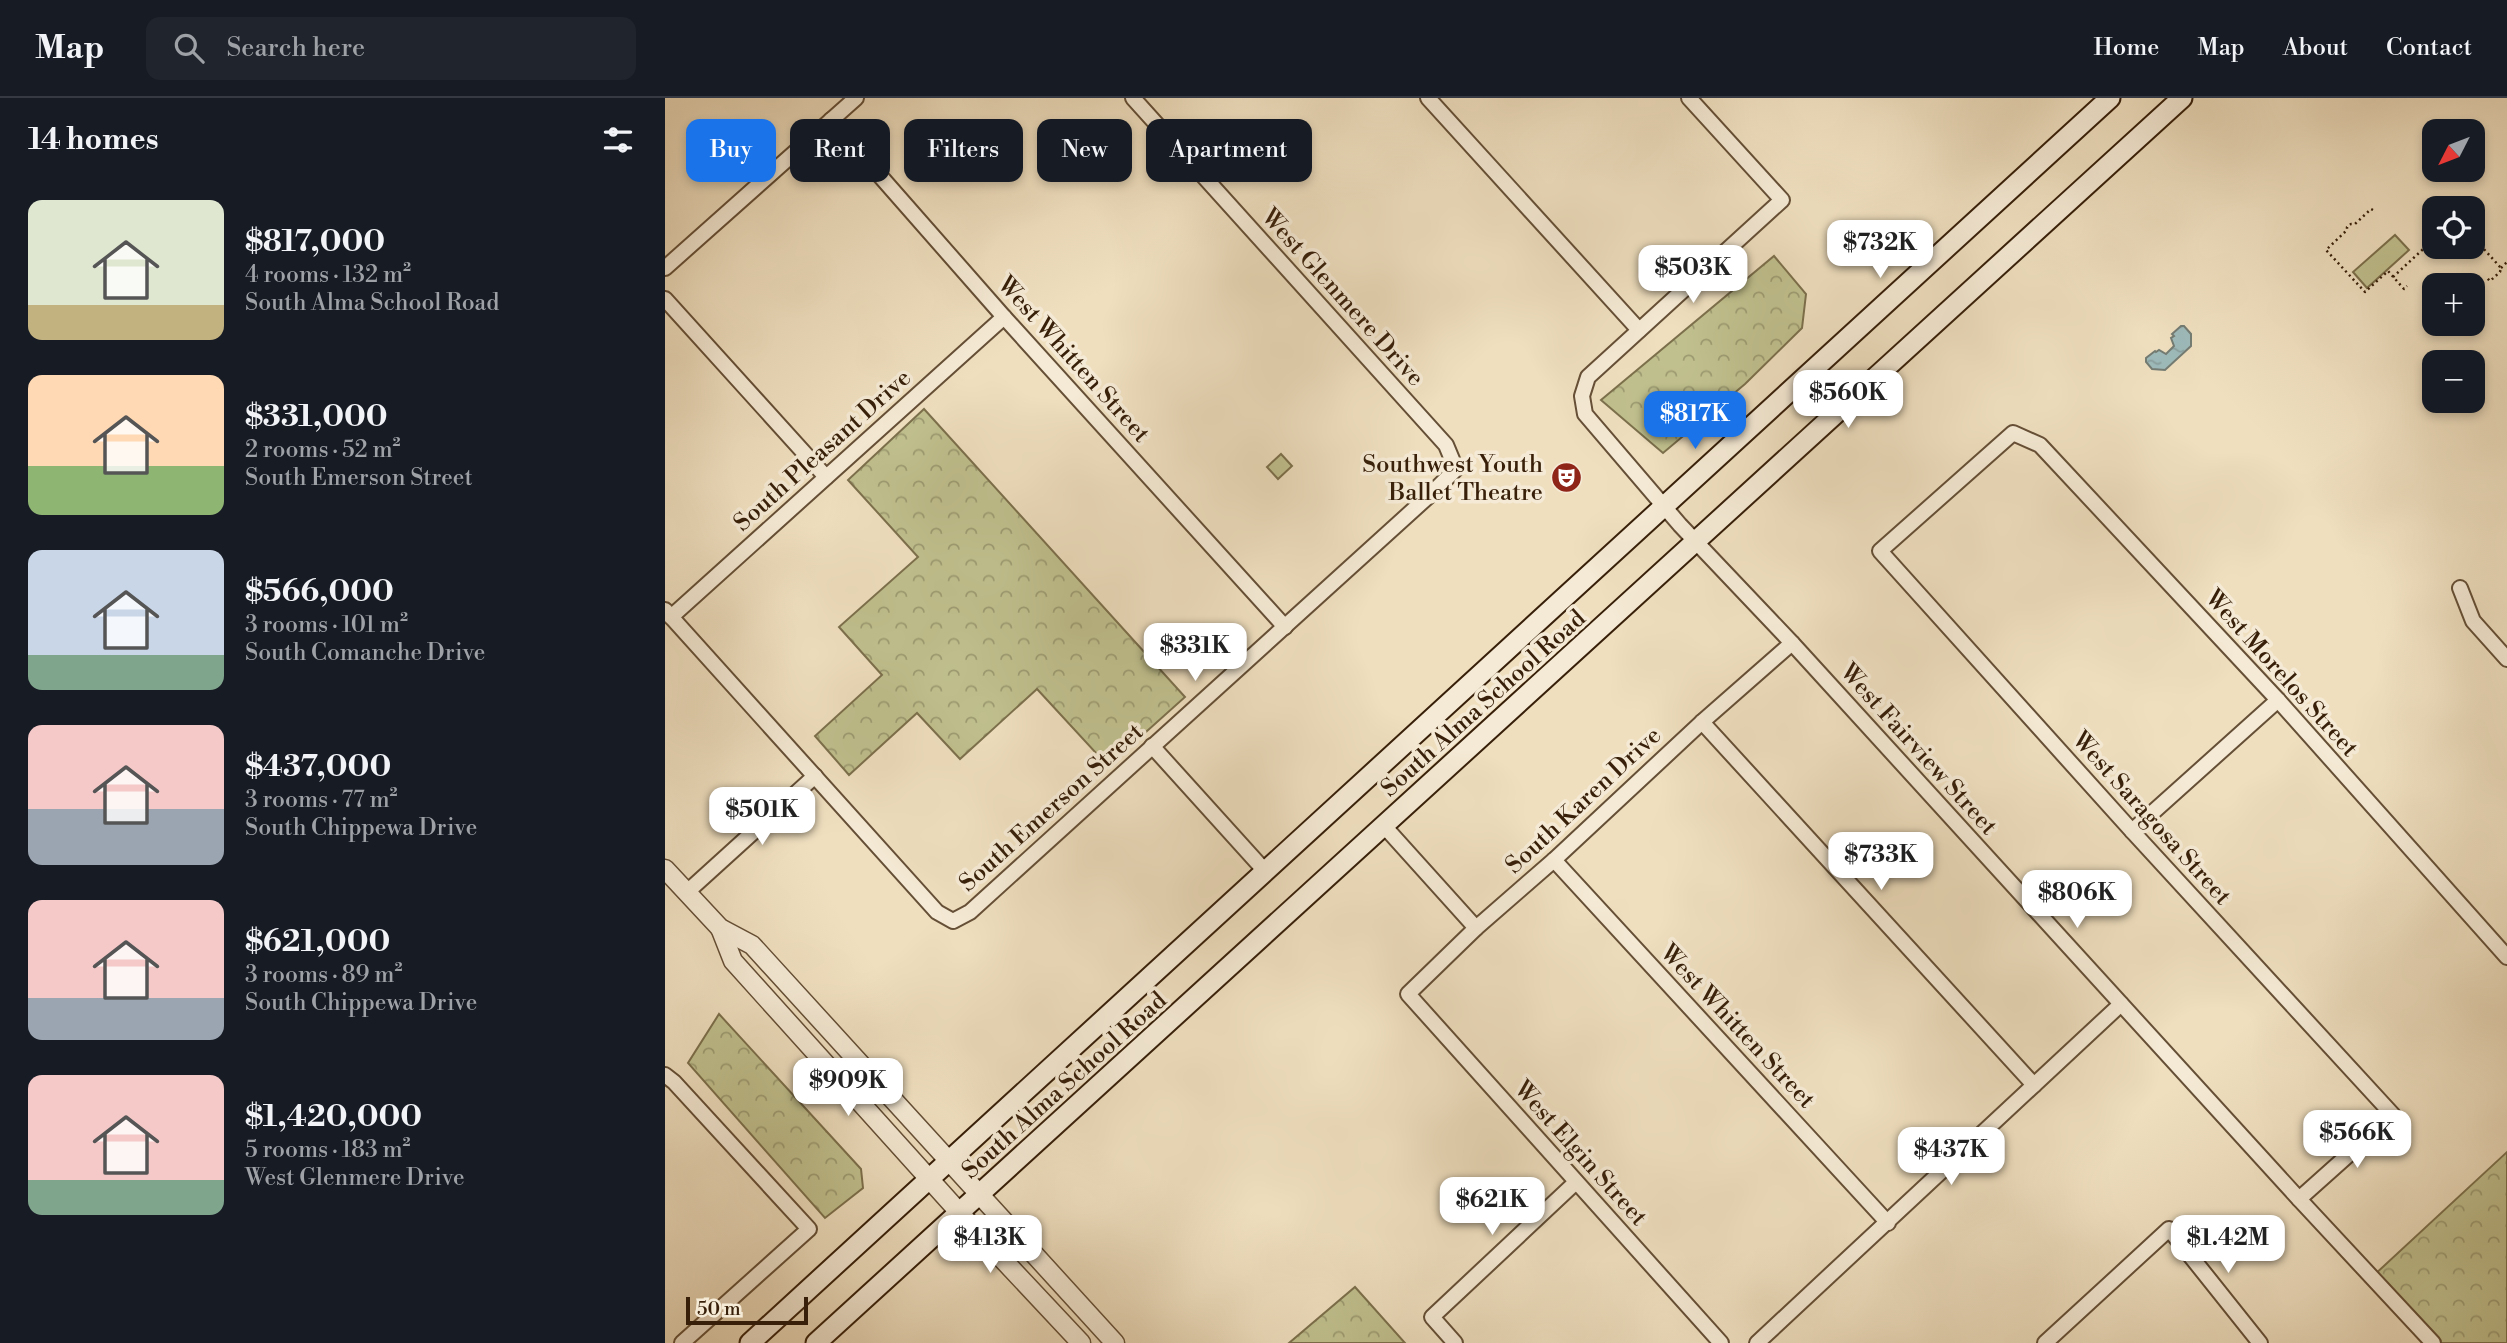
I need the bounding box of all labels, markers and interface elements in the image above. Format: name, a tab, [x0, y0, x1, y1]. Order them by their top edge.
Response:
search box	[146, 17, 636, 80]
text: Map	[35, 28, 104, 69]
icon: search	[170, 29, 208, 67]
text: Search here	[226, 32, 365, 64]
text: Home	[2094, 33, 2159, 63]
text: Map	[2197, 33, 2245, 63]
text: About	[2283, 33, 2348, 63]
text: Contact	[2386, 33, 2472, 63]
chip: Buy	[686, 119, 776, 182]
chip: Rent	[790, 119, 890, 182]
chip: Filters	[904, 119, 1023, 182]
chip: New	[1037, 119, 1132, 182]
chip: Apartment	[1146, 119, 1312, 182]
north arrow	[2422, 119, 2485, 182]
map controls	[2422, 119, 2485, 413]
text: 14 homes	[28, 121, 159, 159]
icon: filters	[599, 121, 637, 159]
button: locate	[2422, 196, 2485, 259]
street label: West Glenmere Drive	[1254, 202, 1430, 393]
pin: $732K	[1831, 220, 1929, 280]
text: $817,000	[245, 223, 385, 261]
icon: home	[84, 228, 168, 312]
text: $732K	[1843, 229, 1917, 257]
pin: $503K	[1644, 246, 1742, 305]
text: $503K	[1654, 254, 1732, 282]
text: 4 rooms · 132 m²	[245, 261, 411, 289]
street label: West Whitten Street	[990, 270, 1156, 449]
button: +	[2422, 273, 2485, 336]
text: South Alma School Road	[245, 289, 499, 317]
button: −	[2422, 350, 2485, 413]
street label: South Pleasant Drive	[728, 363, 918, 538]
pin: $560K	[1799, 370, 1897, 430]
text: $560K	[1809, 379, 1887, 407]
pin: $817K	[1646, 392, 1744, 451]
text: $331,000	[245, 398, 388, 436]
text: $817K	[1660, 400, 1730, 428]
icon: home	[84, 403, 168, 487]
text: 2 rooms · 52 m²	[245, 436, 401, 464]
place label: Southwest Youth Ballet Theatre	[1362, 450, 1543, 508]
theatre icon: Southwest Youth Ballet Theatre	[1549, 461, 1583, 495]
text: South Emerson Street	[245, 464, 473, 492]
text: $566,000	[245, 573, 394, 611]
icon: home	[84, 578, 168, 662]
street label: West Morelos Street	[2198, 583, 2365, 764]
street label: South Alma School Road	[1375, 604, 1593, 804]
text: 3 rooms · 101 m²	[245, 611, 408, 639]
pin: $331K	[1146, 624, 1244, 683]
text: $331K	[1160, 632, 1230, 660]
text: South Comanche Drive	[245, 639, 485, 667]
street label: West Fairview Street	[1833, 657, 2004, 842]
street label: South Emerson Street	[953, 717, 1150, 898]
street label: South Karen Drive	[1499, 721, 1668, 881]
street label: West Saragosa Street	[2065, 725, 2238, 912]
text: $437,000	[245, 748, 391, 786]
icon: home	[84, 753, 168, 837]
text: 3 rooms · 77 m²	[245, 786, 398, 814]
pin: $501K	[713, 788, 811, 847]
text: $501K	[725, 796, 799, 824]
text: South Chippewa Drive	[245, 814, 477, 842]
pin: $733K	[1832, 832, 1930, 892]
text: $733K	[1844, 841, 1918, 869]
pin: $806K	[2028, 870, 2126, 930]
text: $806K	[2038, 879, 2116, 907]
text: $621,000	[245, 923, 390, 961]
icon: home	[84, 928, 168, 1012]
street label: West Whitten Street	[1653, 938, 1821, 1115]
text: 3 rooms · 89 m²	[245, 961, 402, 989]
street label: South Alma School Road	[956, 986, 1174, 1186]
text: South Chippewa Drive	[245, 989, 477, 1017]
pin: $909K	[799, 1058, 897, 1118]
text: $909K	[809, 1067, 887, 1095]
street label: West Elgin Street	[1507, 1074, 1654, 1233]
text: $1,420,000	[245, 1098, 422, 1136]
icon: home	[84, 1103, 168, 1187]
pin: $566K	[2308, 1110, 2406, 1170]
text: $566K	[2319, 1119, 2395, 1147]
pin: $437K	[1902, 1128, 2000, 1187]
text: 5 rooms · 183 m²	[245, 1136, 411, 1164]
text: $437K	[1914, 1136, 1988, 1164]
text: West Glenmere Drive	[245, 1164, 465, 1192]
pin: $621K	[1443, 1178, 1541, 1237]
text: $621K	[1456, 1186, 1528, 1214]
pin: $413K	[941, 1216, 1039, 1275]
pin: $1.42M	[2171, 1216, 2285, 1275]
text: $413K	[954, 1224, 1026, 1252]
text: $1.42M	[2187, 1224, 2269, 1252]
scale bar	[686, 1294, 809, 1326]
text: 50 m	[697, 1297, 741, 1321]

